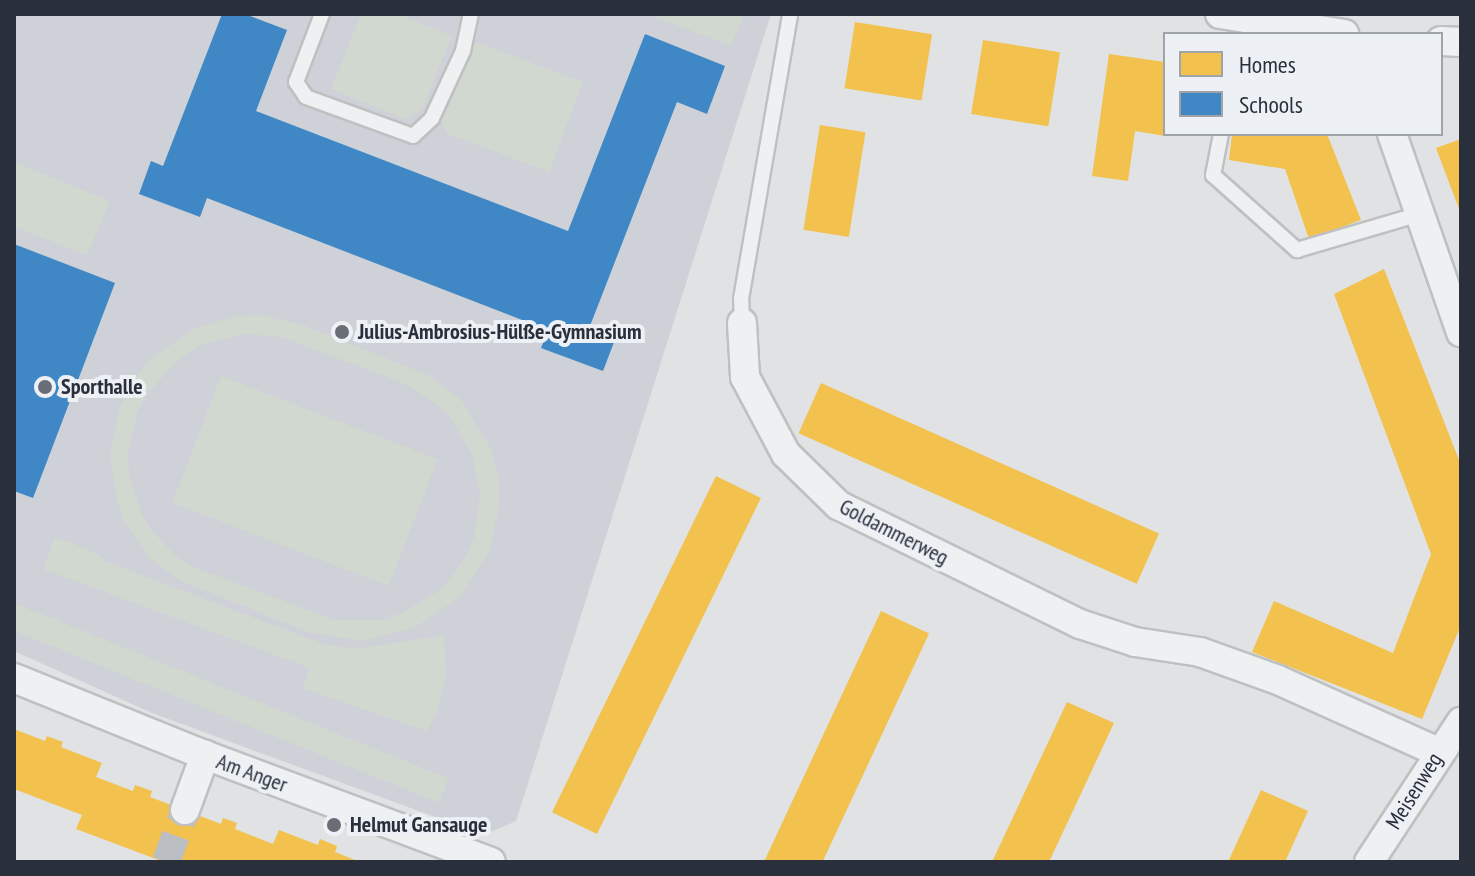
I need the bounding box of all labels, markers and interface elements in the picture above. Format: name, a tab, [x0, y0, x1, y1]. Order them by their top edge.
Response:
legend	[1163, 32, 1443, 136]
text: Homes	[1239, 49, 1296, 80]
text: Schools	[1239, 89, 1303, 120]
place label: Julius-Ambrosius-Hülße-Gymnasium	[358, 319, 641, 345]
marker: Julius-Ambrosius-Hülße-Gymnasium	[333, 323, 351, 341]
place label: Sporthalle	[61, 374, 143, 400]
marker: Sporthalle	[36, 378, 54, 396]
street label: Goldammerweg	[835, 493, 953, 571]
street label: Am Anger	[213, 748, 291, 798]
street label: Meisenweg	[1380, 748, 1448, 834]
place label: Helmut Gansauge	[350, 812, 488, 838]
marker: Helmut Gansauge	[325, 816, 343, 834]

